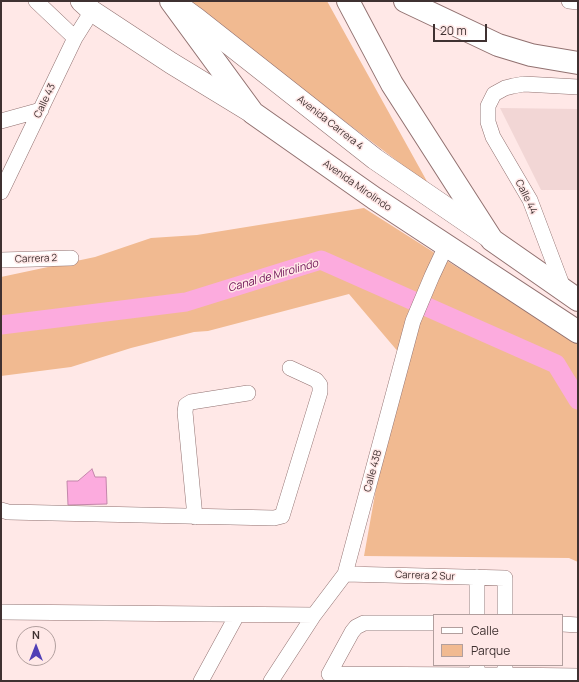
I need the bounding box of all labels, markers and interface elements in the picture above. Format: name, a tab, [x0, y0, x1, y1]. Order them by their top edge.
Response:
scale bar	[435, 16, 489, 42]
text: 20 m	[440, 22, 467, 39]
street label: Calle 43	[32, 82, 58, 120]
street label: Avenida Carrera 4	[294, 93, 366, 153]
street label: Avenida Mirolindo	[320, 158, 394, 214]
street label: Calle 44	[512, 178, 540, 216]
street label: Carrera 2	[15, 252, 57, 266]
water label: Canal de Mirolindo	[226, 257, 320, 295]
street label: Calle 43B	[362, 449, 384, 493]
street label: Carrera 2 Sur	[395, 569, 455, 583]
legend	[433, 614, 563, 666]
text: Calle	[471, 622, 499, 639]
north arrow	[16, 626, 56, 666]
text: N	[32, 627, 40, 642]
text: Parque	[471, 642, 510, 659]

